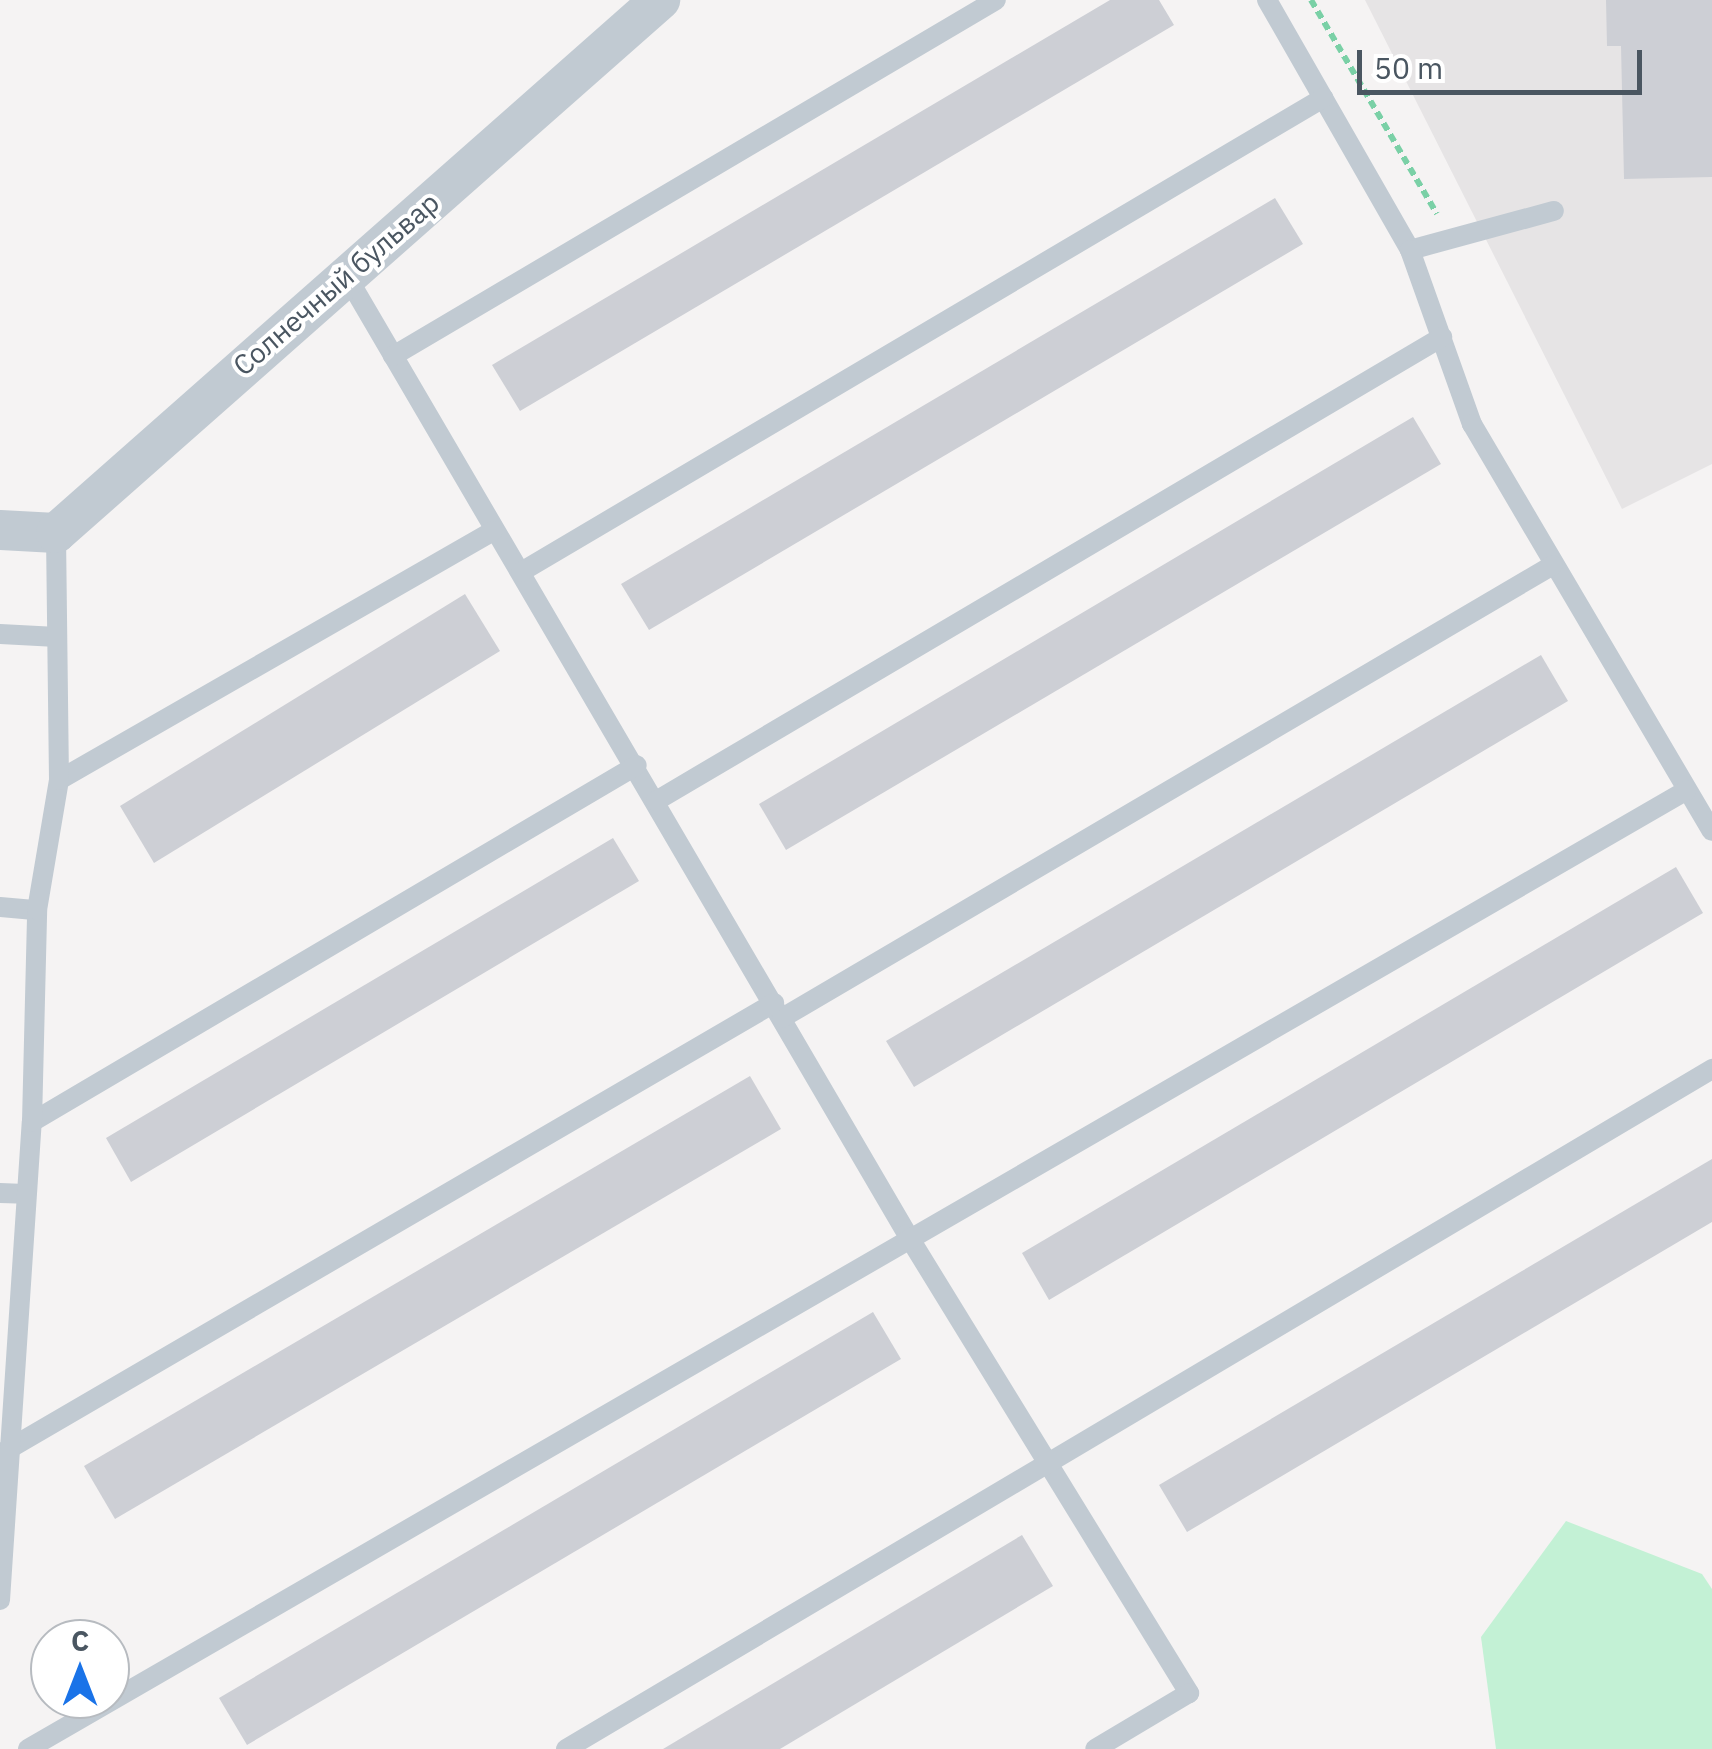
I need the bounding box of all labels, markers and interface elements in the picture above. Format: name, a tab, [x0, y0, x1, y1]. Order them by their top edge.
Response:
scale bar	[1362, 30, 1647, 92]
text: 50 m	[1374, 48, 1443, 87]
street label: Солнечный бульвар	[226, 185, 446, 383]
north arrow	[30, 1619, 130, 1719]
text: С	[71, 1622, 89, 1659]

